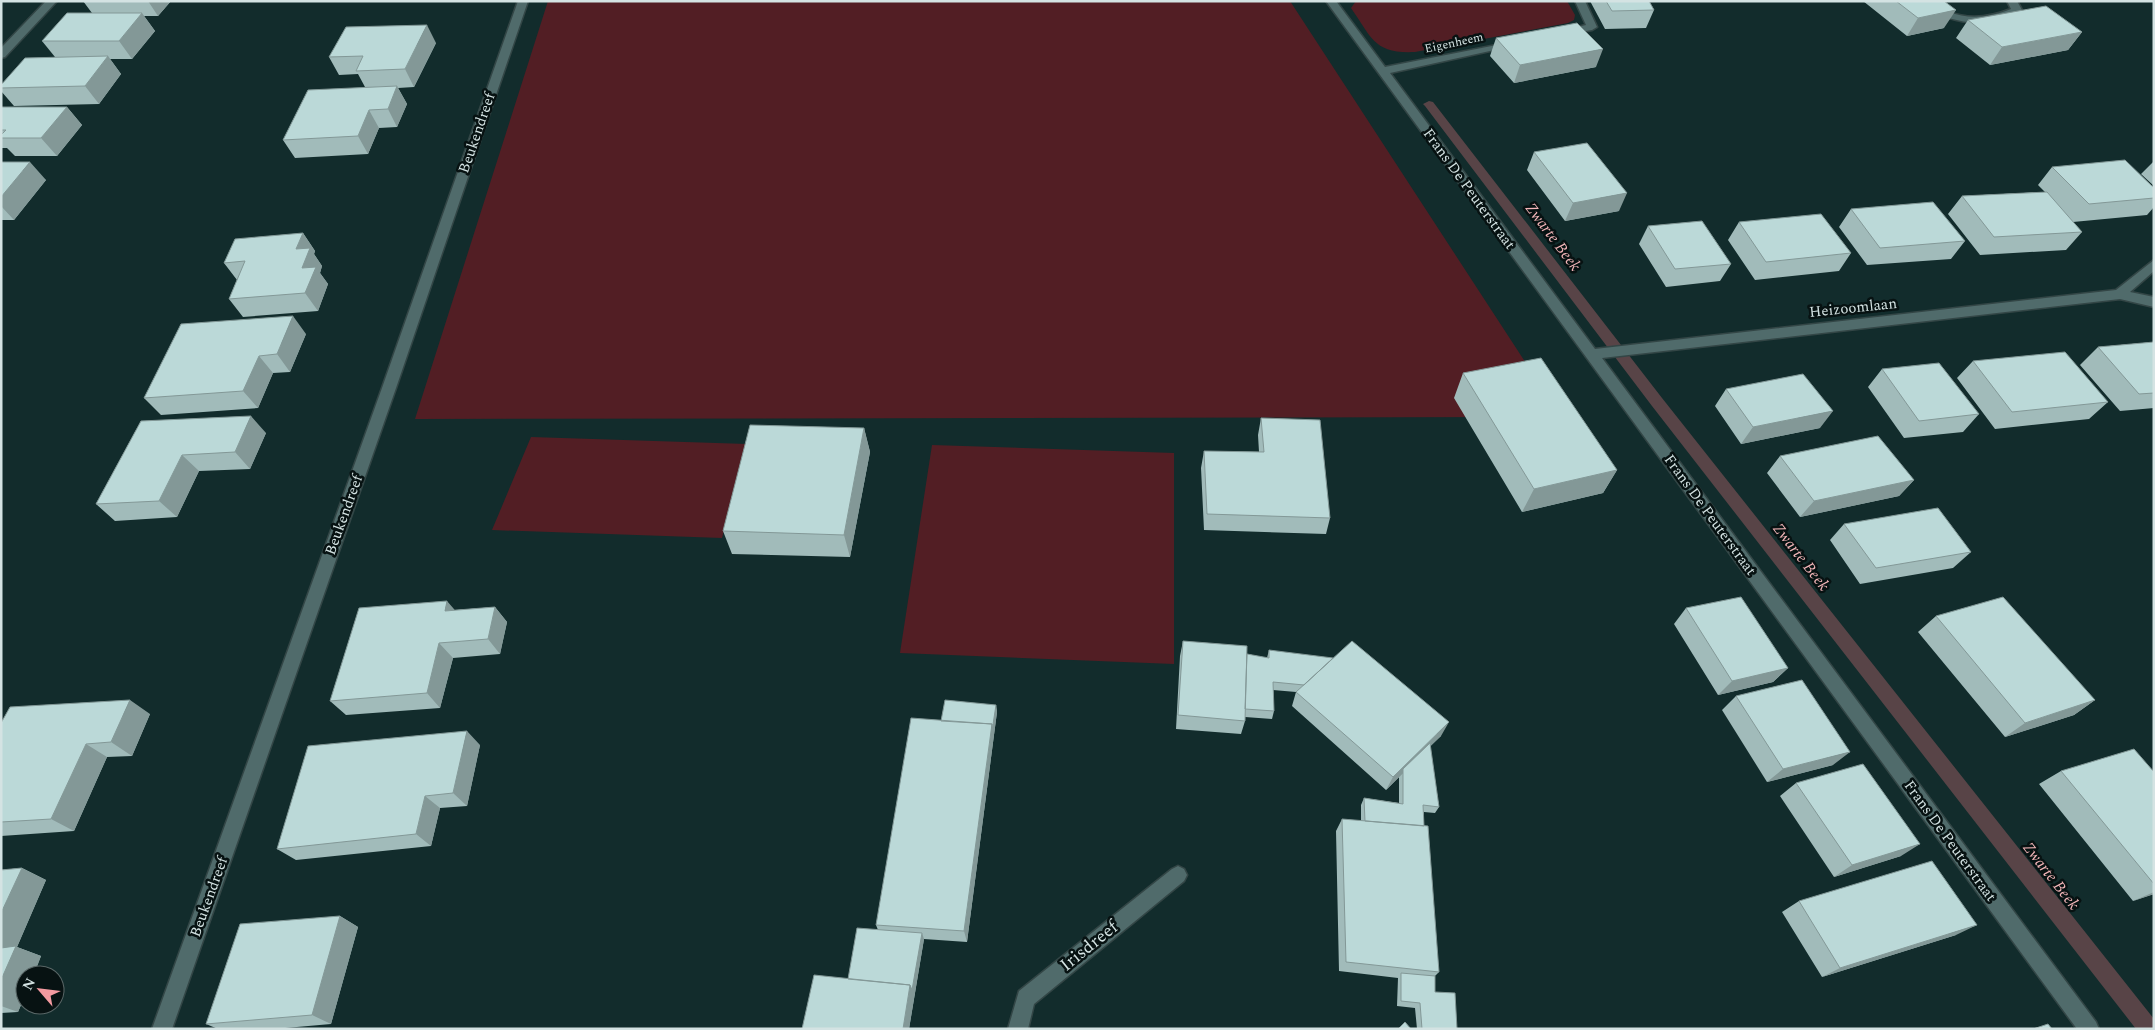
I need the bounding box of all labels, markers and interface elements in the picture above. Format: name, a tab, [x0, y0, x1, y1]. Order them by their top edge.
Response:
street label: Eigenheem	[1423, 27, 1485, 59]
street label: Beukendreef	[452, 88, 502, 176]
street label: Frans De Peuterstraat	[1417, 124, 1521, 254]
water label: Zwarte Beek	[1519, 198, 1587, 277]
street label: Heizoomlaan	[1808, 292, 1898, 324]
street label: Frans De Peuterstraat	[1658, 450, 1762, 580]
street label: Beukendreef	[319, 470, 370, 558]
water label: Zwarte Beek	[1767, 518, 1836, 597]
street label: Frans De Peuterstraat	[1898, 776, 2002, 906]
water label: Zwarte Beek	[2017, 837, 2086, 916]
street label: Beukendreef	[184, 852, 235, 940]
street label: Irisdreef	[1054, 913, 1125, 978]
north arrow	[15, 965, 65, 1015]
text: N	[17, 974, 41, 994]

